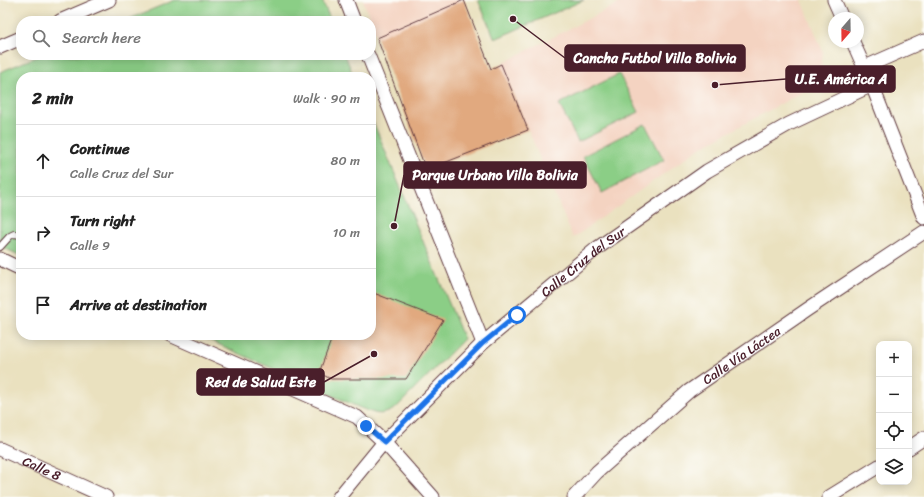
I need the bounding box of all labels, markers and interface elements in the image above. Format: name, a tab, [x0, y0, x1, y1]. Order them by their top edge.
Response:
north arrow	[828, 12, 864, 48]
search box	[16, 16, 376, 60]
text: Search here	[62, 25, 141, 51]
icon: search	[30, 27, 52, 49]
callout: Cancha Futbol Villa Bolivia	[565, 45, 745, 71]
text: Cancha Futbol Villa Bolivia	[572, 46, 737, 71]
callout: U.E. América A	[786, 66, 895, 92]
text: U.E. América A	[795, 67, 887, 92]
text: 2 min	[32, 83, 73, 113]
text: Walk · 90 m	[293, 87, 360, 110]
text: Continue	[70, 136, 130, 162]
text: 80 m	[331, 149, 360, 172]
icon: ahead	[32, 150, 54, 172]
text: Calle Cruz del Sur	[70, 162, 173, 185]
callout: Parque Urbano Villa Bolivia	[404, 162, 586, 188]
text: Parque Urbano Villa Bolivia	[412, 163, 579, 188]
text: Turn right	[70, 208, 135, 234]
street label: Calle Cruz del Sur	[535, 220, 631, 302]
text: 10 m	[333, 221, 360, 244]
icon: right	[32, 222, 54, 244]
text: Calle 9	[70, 234, 110, 257]
text: Arrive at destination	[70, 292, 207, 318]
icon: arrive	[32, 294, 54, 316]
route start	[508, 306, 526, 324]
street label: Calle Vía Láctea	[697, 319, 786, 390]
map controls	[876, 341, 912, 485]
button: +	[876, 341, 912, 377]
callout: Red de Salud Este	[197, 369, 324, 395]
text: Red de Salud Este	[205, 370, 317, 395]
button: −	[876, 377, 912, 413]
button: locate	[876, 413, 912, 449]
route end	[357, 417, 375, 435]
street label: Calle 8	[19, 449, 65, 487]
button: layers	[876, 449, 912, 485]

